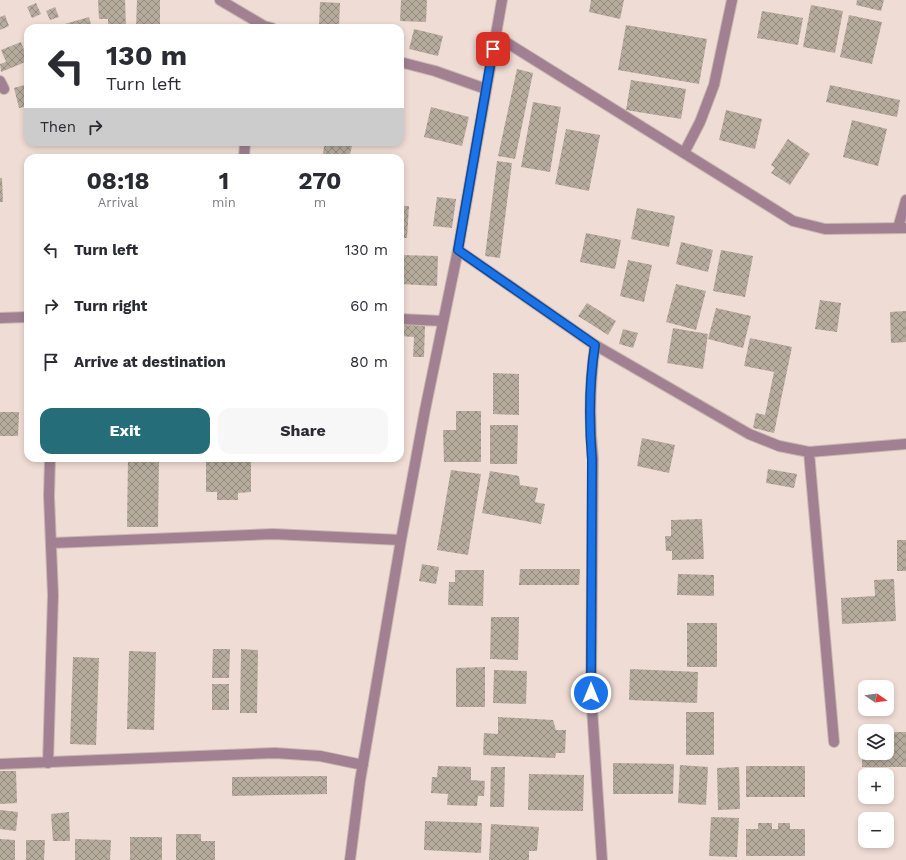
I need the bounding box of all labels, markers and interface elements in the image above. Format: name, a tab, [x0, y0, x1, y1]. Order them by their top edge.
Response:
pin	[476, 32, 510, 66]
icon: arrive	[482, 38, 504, 60]
text: 130 m	[106, 39, 187, 72]
icon: left	[40, 40, 92, 92]
text: Turn left	[106, 73, 181, 94]
icon: right	[84, 116, 106, 138]
text: Then	[40, 118, 76, 136]
text: 08:18	[86, 167, 150, 195]
text: 1	[219, 167, 229, 195]
text: 270	[298, 167, 342, 195]
text: Arrival	[98, 195, 138, 210]
text: min	[212, 195, 236, 210]
text: m	[314, 195, 326, 210]
icon: left	[40, 239, 62, 261]
text: Turn left	[74, 241, 138, 259]
text: 130 m	[345, 241, 388, 259]
icon: right	[40, 295, 62, 317]
text: Turn right	[74, 297, 147, 315]
text: 60 m	[350, 297, 388, 315]
icon: arrive	[40, 351, 62, 373]
text: Arrive at destination	[74, 353, 226, 371]
text: 80 m	[350, 353, 388, 371]
button: Exit	[40, 408, 210, 454]
button: Share	[218, 408, 388, 454]
position arrow	[570, 672, 612, 714]
north arrow	[858, 680, 894, 716]
map controls	[858, 680, 894, 848]
button: layers	[858, 724, 894, 760]
button: +	[858, 768, 894, 804]
button: −	[858, 812, 894, 848]

